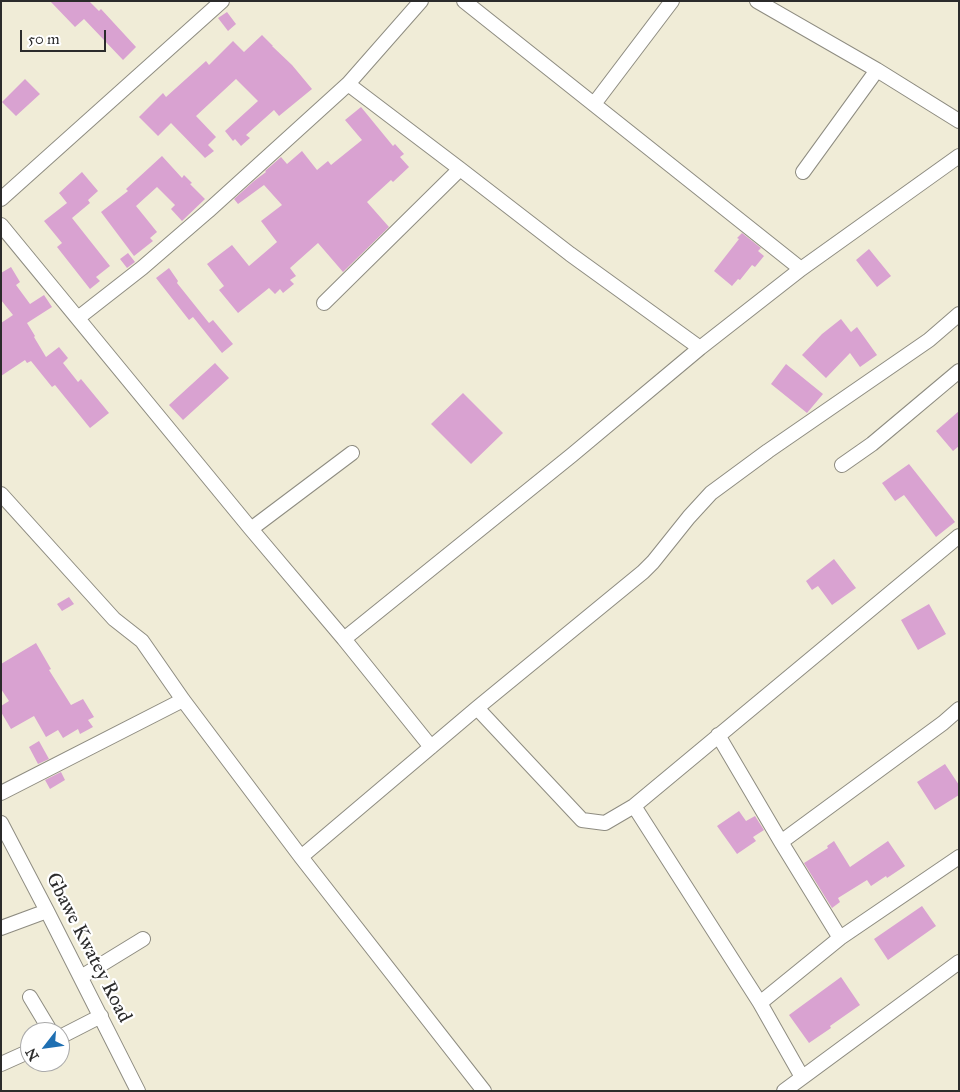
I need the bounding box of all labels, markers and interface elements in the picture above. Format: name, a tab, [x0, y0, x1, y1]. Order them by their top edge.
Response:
scale bar	[22, 20, 109, 52]
text: 50 m	[28, 30, 60, 48]
street label: Gbawe Kwatey Road	[40, 869, 136, 1027]
north arrow	[20, 1022, 70, 1072]
text: N	[22, 1045, 43, 1064]

